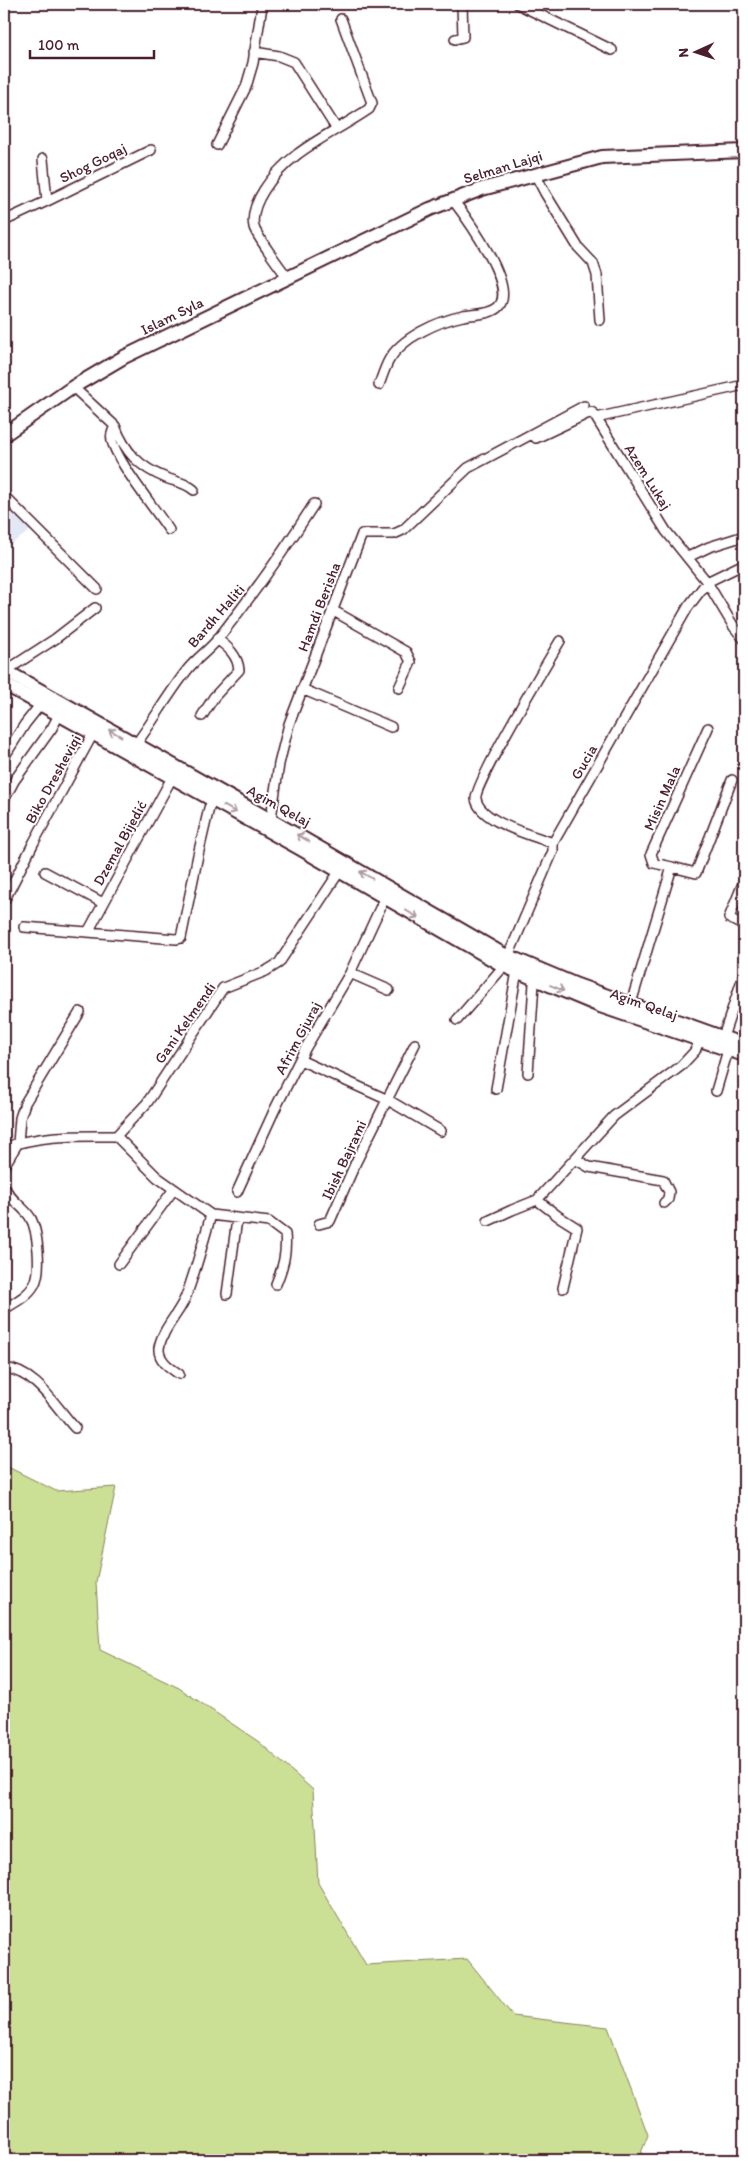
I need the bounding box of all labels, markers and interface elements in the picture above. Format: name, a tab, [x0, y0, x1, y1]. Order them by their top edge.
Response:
scale bar	[30, 28, 154, 60]
north arrow	[670, 28, 720, 78]
text: 100 m	[38, 36, 80, 54]
text: N	[675, 47, 692, 58]
street label: Shog Goqaj	[57, 139, 129, 187]
street label: Selman Lajqi	[461, 146, 545, 188]
street label: Islam Syla	[138, 293, 207, 339]
street label: Azem Lukaj	[621, 441, 675, 513]
street label: Hamdi Berisha	[294, 559, 345, 654]
street label: Bardh Haliti	[184, 581, 248, 651]
one-way arrow	[108, 728, 123, 738]
street label: Biko Dresheviqi	[21, 731, 85, 827]
street label: Gucia	[567, 741, 601, 783]
street label: Misin Mala	[640, 762, 684, 833]
street label: Agim Qelaj	[244, 781, 314, 831]
street label: Dzemal Bijedić	[89, 797, 151, 889]
one-way arrow	[222, 805, 237, 815]
one-way arrow	[295, 833, 310, 843]
one-way arrow	[359, 869, 374, 879]
one-way arrow	[405, 910, 419, 920]
street label: Gani Kelmendi	[150, 979, 220, 1067]
one-way arrow	[549, 984, 564, 994]
street label: Agim Qelaj	[608, 984, 680, 1024]
street label: Afrim Gjuraj	[271, 998, 325, 1078]
street label: Ibish Bajrami	[318, 1117, 370, 1203]

